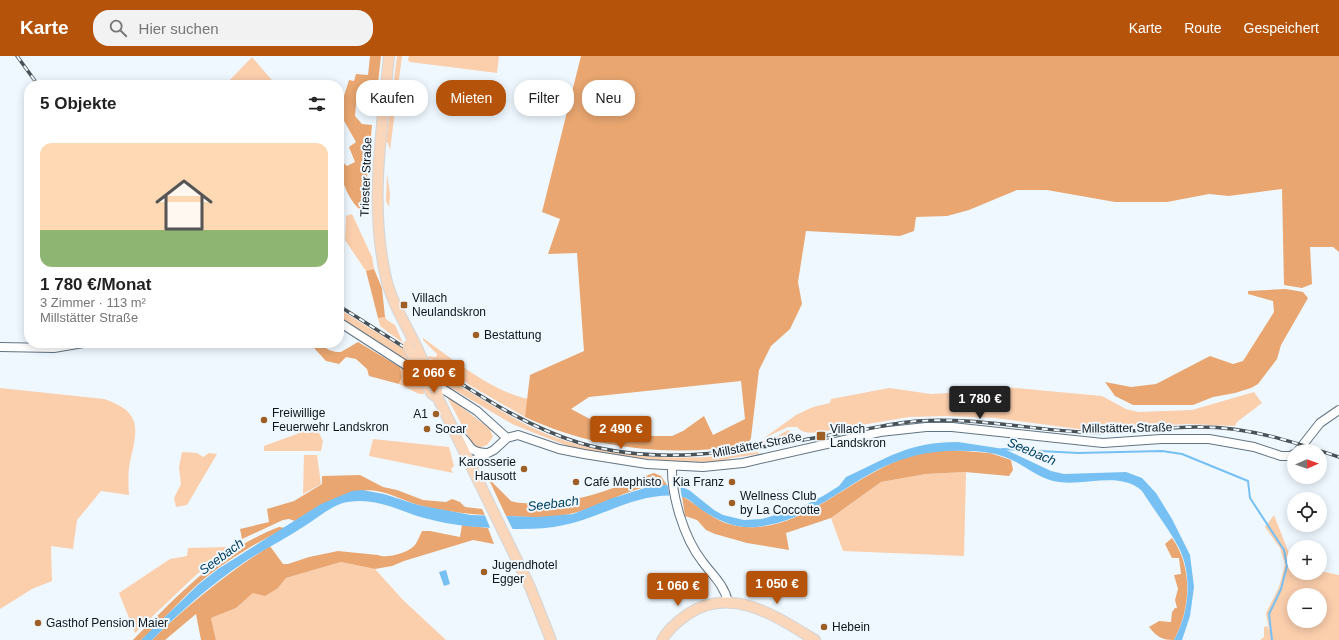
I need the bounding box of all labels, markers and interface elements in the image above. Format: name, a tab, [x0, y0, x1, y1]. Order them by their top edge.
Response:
search box	[93, 10, 373, 46]
text: Karte	[20, 17, 69, 38]
icon: search	[107, 17, 129, 39]
text: Hier suchen	[139, 20, 219, 37]
text: Karte	[1129, 20, 1162, 36]
text: Route	[1184, 20, 1222, 36]
text: Gespeichert	[1244, 20, 1319, 36]
chip: Kaufen	[356, 80, 428, 116]
chip: Mieten	[436, 80, 506, 116]
chip: Filter	[514, 80, 574, 116]
chip: Neu	[582, 80, 635, 116]
icon: filters	[306, 93, 328, 115]
text: 5 Objekte	[40, 94, 117, 113]
street label: Triester Straße	[358, 137, 374, 217]
icon: home	[148, 169, 220, 241]
text: 1 780 €/Monat	[40, 275, 152, 294]
place label: Villach Neulandskron	[412, 291, 486, 319]
text: 3 Zimmer · 113 m²	[40, 295, 146, 310]
marker: Villach Neulandskron	[399, 300, 409, 310]
text: Millstätter Straße	[40, 310, 138, 325]
place label: Bestattung	[484, 328, 541, 342]
marker: Bestattung	[471, 330, 481, 340]
pin: 2 060 €	[397, 360, 471, 394]
text: 2 060 €	[412, 365, 456, 380]
pin: 1 780 €	[943, 386, 1017, 420]
text: 1 780 €	[958, 391, 1002, 406]
place label: Freiwillige Feuerwehr Landskron	[272, 406, 389, 434]
place label: A1	[413, 407, 428, 421]
marker: A1	[431, 409, 441, 419]
marker: Freiwillige Feuerwehr Landskron	[259, 415, 269, 425]
pin: 2 490 €	[584, 416, 658, 450]
street label: Millstätter Straße	[1082, 420, 1173, 436]
text: 2 490 €	[599, 421, 643, 436]
place label: Socar	[435, 422, 466, 436]
place label: Villach Landskron	[830, 422, 886, 450]
marker: Socar	[422, 424, 432, 434]
street label: Millstätter Straße	[711, 429, 803, 461]
marker: Villach Landskron	[815, 430, 827, 442]
water label: Seebach	[1005, 435, 1058, 468]
north arrow	[1287, 444, 1327, 484]
map controls	[1287, 444, 1327, 628]
place label: Karosserie Hausott	[459, 455, 517, 483]
marker: Karosserie Hausott	[519, 464, 529, 474]
place label: Café Mephisto	[584, 475, 662, 489]
place label: Kia Franz	[673, 475, 724, 489]
marker: Café Mephisto	[571, 477, 581, 487]
marker: Kia Franz	[727, 477, 737, 487]
place label: Wellness Club by La Coccotte	[740, 489, 820, 517]
button: locate	[1287, 492, 1327, 532]
water label: Seebach	[527, 493, 579, 514]
marker: Wellness Club by La Coccotte	[727, 498, 737, 508]
water label: Seebach	[196, 535, 246, 578]
button: +	[1287, 540, 1327, 580]
place label: Jugendhotel Egger	[492, 558, 557, 586]
marker: Jugendhotel Egger	[479, 567, 489, 577]
pin: 1 050 €	[740, 571, 814, 605]
pin: 1 060 €	[641, 573, 715, 607]
text: 1 050 €	[755, 576, 799, 591]
text: 1 060 €	[656, 578, 700, 593]
button: −	[1287, 588, 1327, 628]
place label: Gasthof Pension Maier	[46, 616, 168, 630]
marker: Gasthof Pension Maier	[33, 618, 43, 628]
place label: Hebein	[832, 620, 870, 634]
marker: Hebein	[819, 622, 829, 632]

